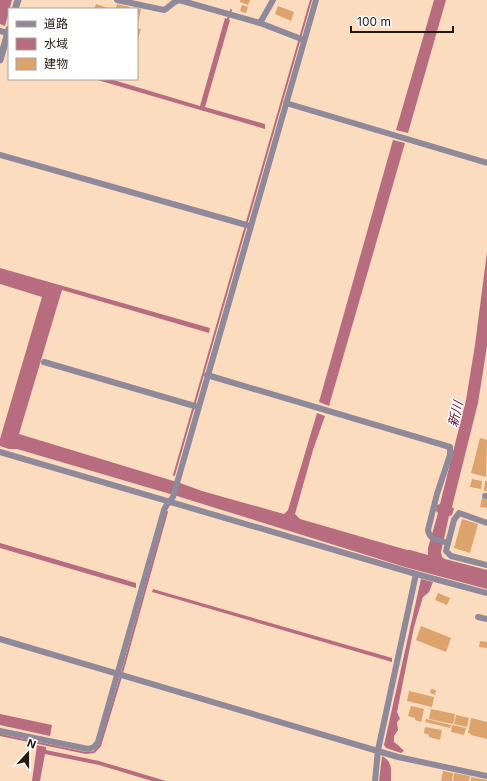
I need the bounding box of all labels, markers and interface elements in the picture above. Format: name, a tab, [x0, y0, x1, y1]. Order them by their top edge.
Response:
legend	[8, 8, 138, 80]
scale bar	[351, 8, 453, 34]
text: 100 m	[357, 14, 391, 29]
text: 道路	[44, 16, 68, 31]
text: 水域	[44, 36, 68, 51]
text: 建物	[44, 56, 68, 71]
water label: 新川	[444, 398, 466, 429]
north arrow	[8, 733, 48, 773]
text: N	[25, 736, 38, 752]

